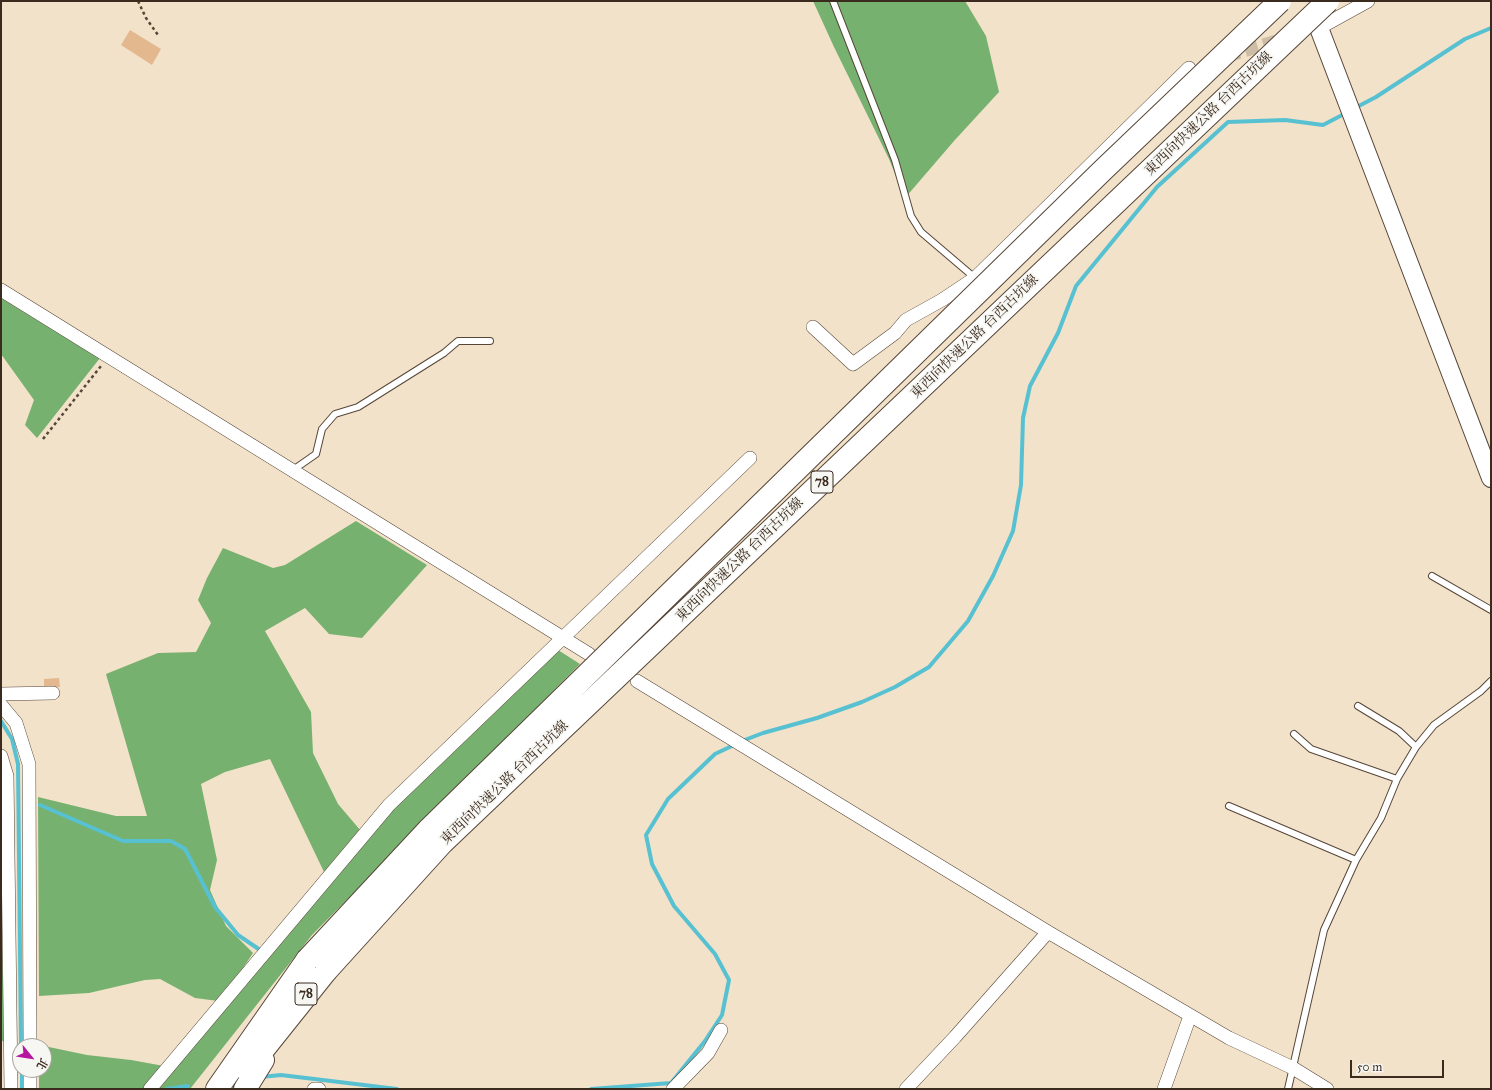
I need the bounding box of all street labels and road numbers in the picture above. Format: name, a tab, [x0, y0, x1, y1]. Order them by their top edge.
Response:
street label: 東西向快速公路 台西古坑線	[1142, 49, 1276, 179]
street label: 東西向快速公路 台西古坑線	[908, 272, 1042, 402]
road number: 78	[811, 471, 833, 493]
street label: 東西向快速公路 台西古坑線	[673, 495, 807, 625]
street label: 東西向快速公路 台西古坑線	[438, 718, 572, 848]
road number: 78	[295, 983, 317, 1005]

